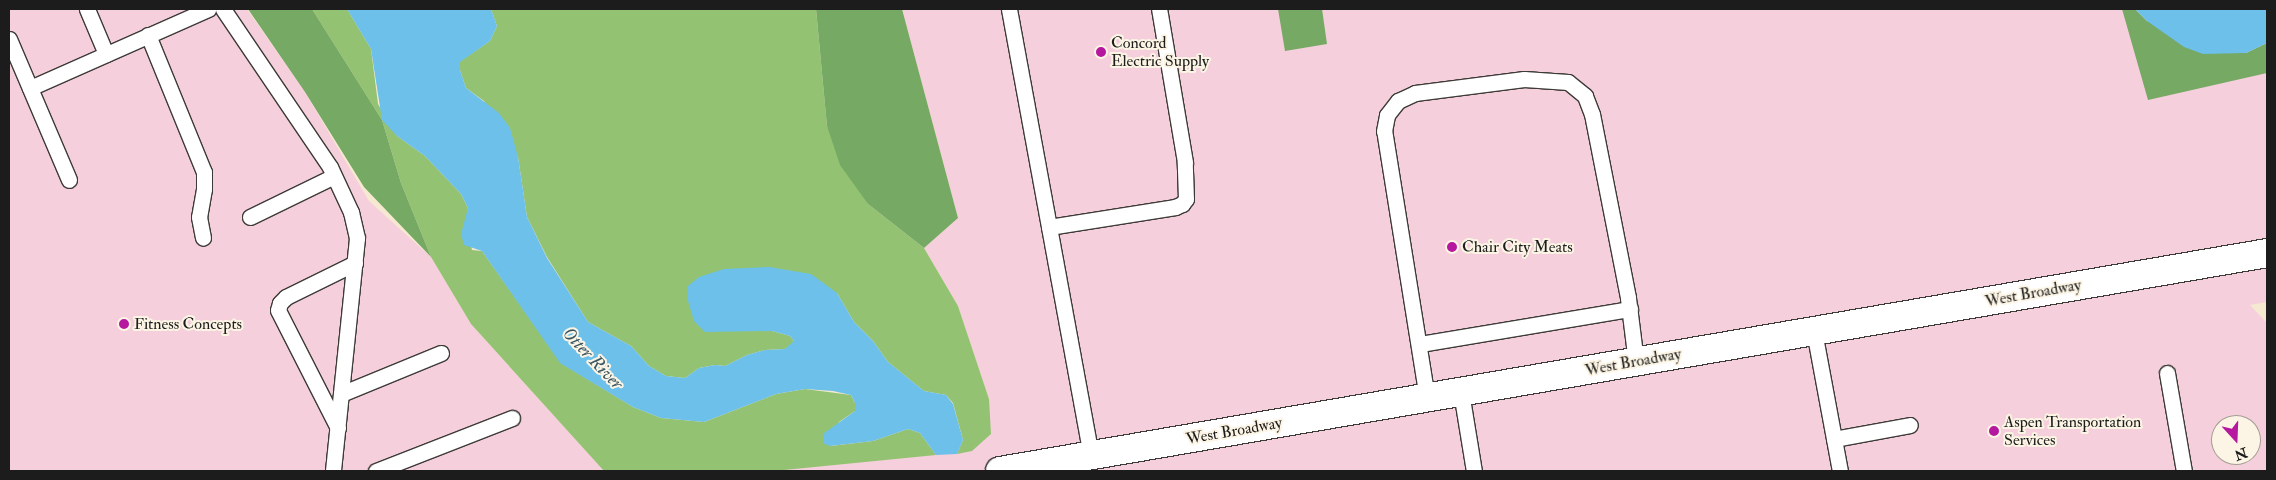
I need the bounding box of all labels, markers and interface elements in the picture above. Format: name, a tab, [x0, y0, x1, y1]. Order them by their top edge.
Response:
place label: Concord Electric Supply	[1111, 33, 1209, 71]
marker: Concord Electric Supply	[1095, 46, 1107, 58]
place label: Chair City Meats	[1462, 237, 1573, 257]
marker: Chair City Meats	[1446, 241, 1458, 253]
street label: West Broadway	[1983, 275, 2083, 311]
place label: Fitness Concepts	[134, 314, 242, 334]
marker: Fitness Concepts	[118, 318, 130, 330]
water label: Otter River	[557, 323, 627, 395]
street label: West Broadway	[1583, 344, 1683, 380]
place label: Aspen Transportation Services	[2004, 412, 2141, 450]
street label: West Broadway	[1184, 413, 1284, 449]
north arrow	[2211, 415, 2261, 465]
marker: Aspen Transportation Services	[1988, 425, 2000, 437]
text: N	[2232, 443, 2250, 464]

